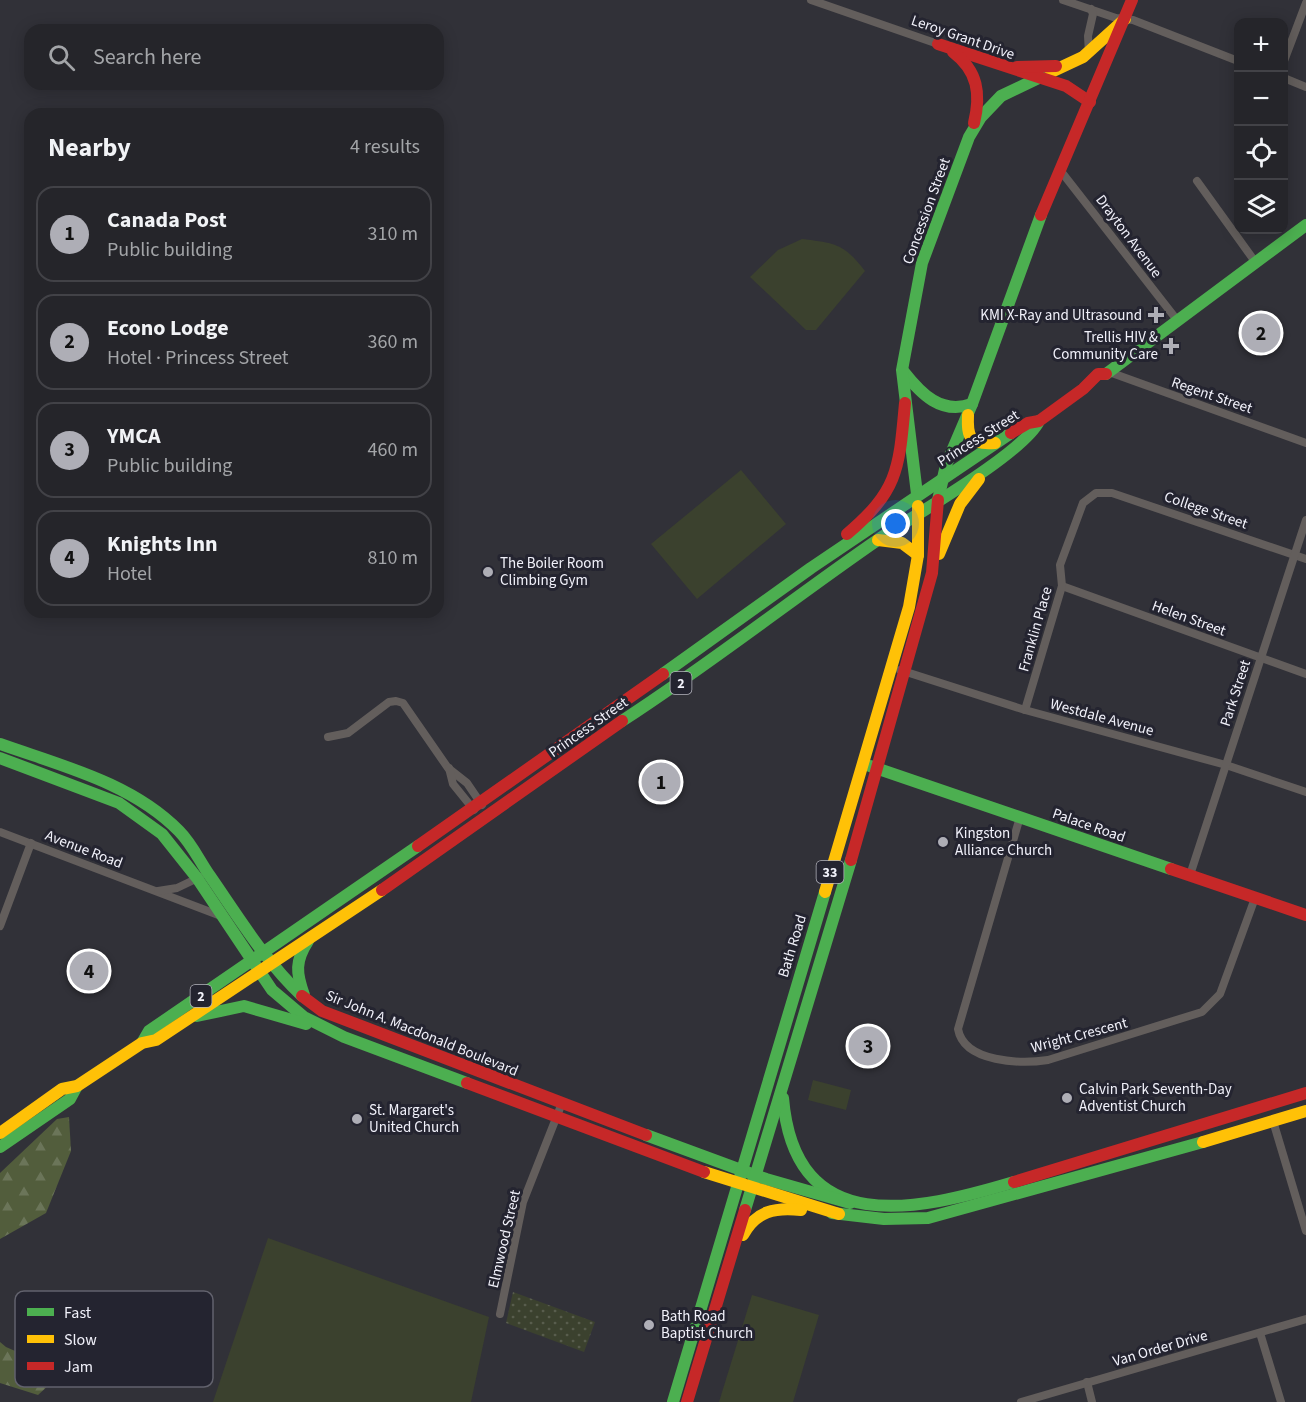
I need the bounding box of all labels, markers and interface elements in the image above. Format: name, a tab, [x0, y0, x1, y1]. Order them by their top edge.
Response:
street label: Leroy Grant Drive	[908, 10, 1017, 65]
map controls	[1234, 18, 1288, 234]
button: +	[1234, 18, 1288, 72]
search box	[24, 24, 444, 90]
icon: search	[45, 41, 78, 74]
text: Search here	[93, 41, 201, 73]
button: −	[1234, 72, 1288, 126]
button: locate	[1234, 126, 1288, 180]
text: Nearby	[48, 129, 131, 166]
text: 4 results	[350, 133, 420, 161]
street label: Concession Street	[897, 155, 955, 267]
button: layers	[1234, 180, 1288, 234]
street label: Drayton Avenue	[1090, 190, 1167, 282]
text: Canada Post	[107, 204, 227, 236]
text: 1	[64, 220, 75, 248]
text: 310 m	[368, 220, 418, 248]
text: Public building	[107, 236, 232, 264]
place label: KMI X-Ray and Ultrasound	[980, 305, 1142, 326]
marker: KMI X-Ray and Ultrasound	[1147, 306, 1165, 324]
pin: 2	[1242, 310, 1280, 356]
text: Econo Lodge	[107, 312, 229, 344]
place label: Trellis HIV & Community Care	[1053, 327, 1158, 365]
text: 2	[64, 328, 75, 356]
text: 360 m	[368, 328, 418, 356]
marker: Trellis HIV & Community Care	[1162, 337, 1180, 355]
text: Hotel · Princess Street	[107, 344, 289, 372]
street label: Regent Street	[1169, 372, 1255, 419]
street label: Princess Street	[933, 405, 1023, 472]
text: YMCA	[107, 420, 161, 452]
text: 3	[64, 436, 75, 464]
text: 460 m	[368, 436, 418, 464]
text: Public building	[107, 452, 232, 480]
street label: College Street	[1161, 486, 1250, 535]
your location	[881, 509, 910, 538]
text: Knights Inn	[107, 528, 218, 560]
text: 4	[64, 544, 75, 572]
text: 810 m	[368, 544, 418, 572]
place label: The Boiler Room Climbing Gym	[500, 553, 604, 591]
text: Hotel	[107, 560, 152, 588]
marker: The Boiler Room Climbing Gym	[481, 565, 495, 579]
street label: Franklin Place	[1013, 584, 1058, 674]
street label: Helen Street	[1149, 595, 1229, 642]
street label: Park Street	[1215, 657, 1256, 729]
road number: 2	[670, 672, 692, 694]
street label: Princess Street	[544, 692, 632, 763]
street label: Westdale Avenue	[1048, 694, 1156, 741]
pin: 1	[642, 760, 680, 804]
street label: Palace Road	[1050, 803, 1128, 848]
place label: Kingston Alliance Church	[955, 823, 1052, 861]
street label: Avenue Road	[42, 825, 126, 874]
marker: Kingston Alliance Church	[936, 835, 950, 849]
road number: 33	[816, 861, 844, 883]
street label: Bath Road	[773, 912, 812, 980]
pin: 4	[70, 948, 109, 994]
road number: 2	[190, 985, 212, 1007]
street label: Sir John A. Macdonald Boulevard	[322, 985, 521, 1082]
street label: Wright Crescent	[1029, 1013, 1130, 1058]
pin: 3	[848, 1024, 888, 1068]
place label: Calvin Park Seventh-Day Adventist Church	[1079, 1079, 1232, 1117]
marker: Calvin Park Seventh-Day Adventist Church	[1060, 1091, 1074, 1105]
place label: St. Margaret's United Church	[369, 1100, 459, 1138]
marker: St. Margaret's United Church	[350, 1112, 364, 1126]
street label: Elmwood Street	[483, 1188, 526, 1290]
legend	[15, 1291, 213, 1387]
text: Fast	[64, 1302, 92, 1324]
place label: Bath Road Baptist Church	[661, 1306, 753, 1344]
marker: Bath Road Baptist Church	[642, 1318, 656, 1332]
street label: Van Order Drive	[1110, 1325, 1210, 1372]
text: Slow	[64, 1329, 97, 1351]
text: Jam	[64, 1356, 93, 1378]

